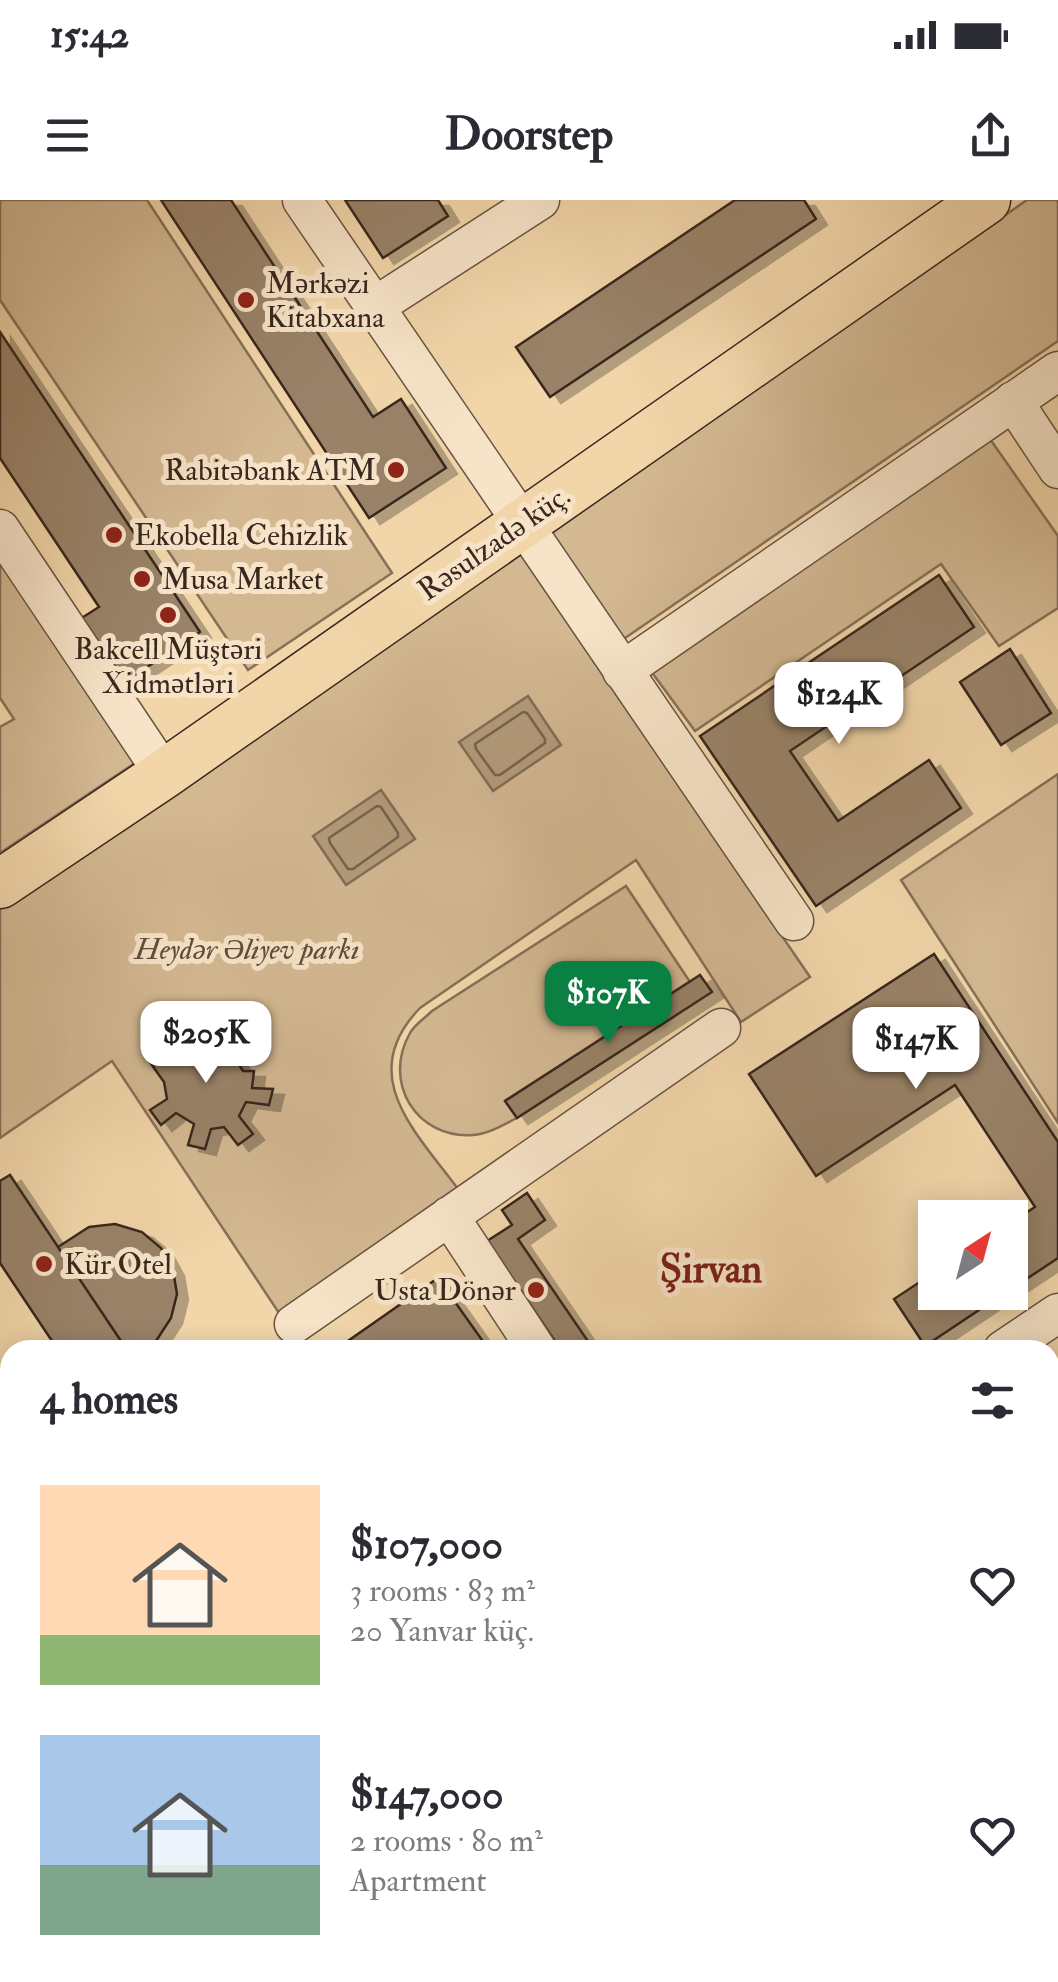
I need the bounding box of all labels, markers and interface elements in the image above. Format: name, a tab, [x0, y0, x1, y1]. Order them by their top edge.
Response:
text: 15:42	[50, 11, 129, 59]
text: Doorstep	[445, 107, 613, 163]
icon: menu	[40, 108, 95, 163]
icon: share	[963, 108, 1018, 163]
place label: Mərkəzi Kitabxana	[266, 265, 385, 336]
marker: Mərkəzi Kitabxana	[235, 289, 257, 311]
place label: Rabitəbank ATM	[164, 452, 376, 489]
marker: Rabitəbank ATM	[385, 459, 407, 481]
street label: Rəsulzadə küç.	[411, 477, 577, 609]
place label: Ekobella Cehizlik	[134, 517, 348, 554]
marker: Ekobella Cehizlik	[103, 524, 125, 546]
place label: Musa Market	[162, 561, 324, 598]
marker: Musa Market	[131, 568, 153, 590]
marker: Bakcell Müştəri Xidmətləri	[157, 604, 179, 626]
place label: Bakcell Müştəri Xidmətləri	[74, 631, 262, 702]
pin: $124K	[769, 662, 909, 747]
text: $124K	[796, 674, 882, 714]
park label: Heydər Əliyev parkı	[133, 931, 359, 968]
pin: $107K	[538, 961, 678, 1046]
text: $107K	[567, 973, 649, 1013]
pin: $205K	[136, 1001, 276, 1086]
pin: $147K	[846, 1007, 986, 1092]
text: $205K	[162, 1013, 250, 1053]
text: $147K	[874, 1019, 958, 1059]
north arrow	[918, 1200, 1028, 1310]
map controls	[918, 1200, 1028, 1310]
district label: Şirvan	[660, 1244, 763, 1295]
place label: Kür Otel	[64, 1246, 172, 1283]
marker: Kür Otel	[33, 1253, 55, 1275]
place label: Usta Dönər	[374, 1272, 516, 1309]
marker: Usta Dönər	[525, 1279, 547, 1301]
icon: filters	[965, 1373, 1020, 1428]
text: 4 homes	[40, 1374, 178, 1426]
text: $107,000	[350, 1519, 503, 1571]
icon: home	[120, 1525, 240, 1645]
icon: heart	[965, 1558, 1020, 1613]
text: 3 rooms · 83 m²	[350, 1571, 535, 1611]
text: 20 Yanvar küç.	[350, 1611, 534, 1651]
text: $147,000	[350, 1769, 503, 1821]
icon: home	[120, 1775, 240, 1895]
icon: heart	[965, 1808, 1020, 1863]
text: 2 rooms · 80 m²	[350, 1821, 543, 1861]
text: Apartment	[350, 1861, 487, 1901]

